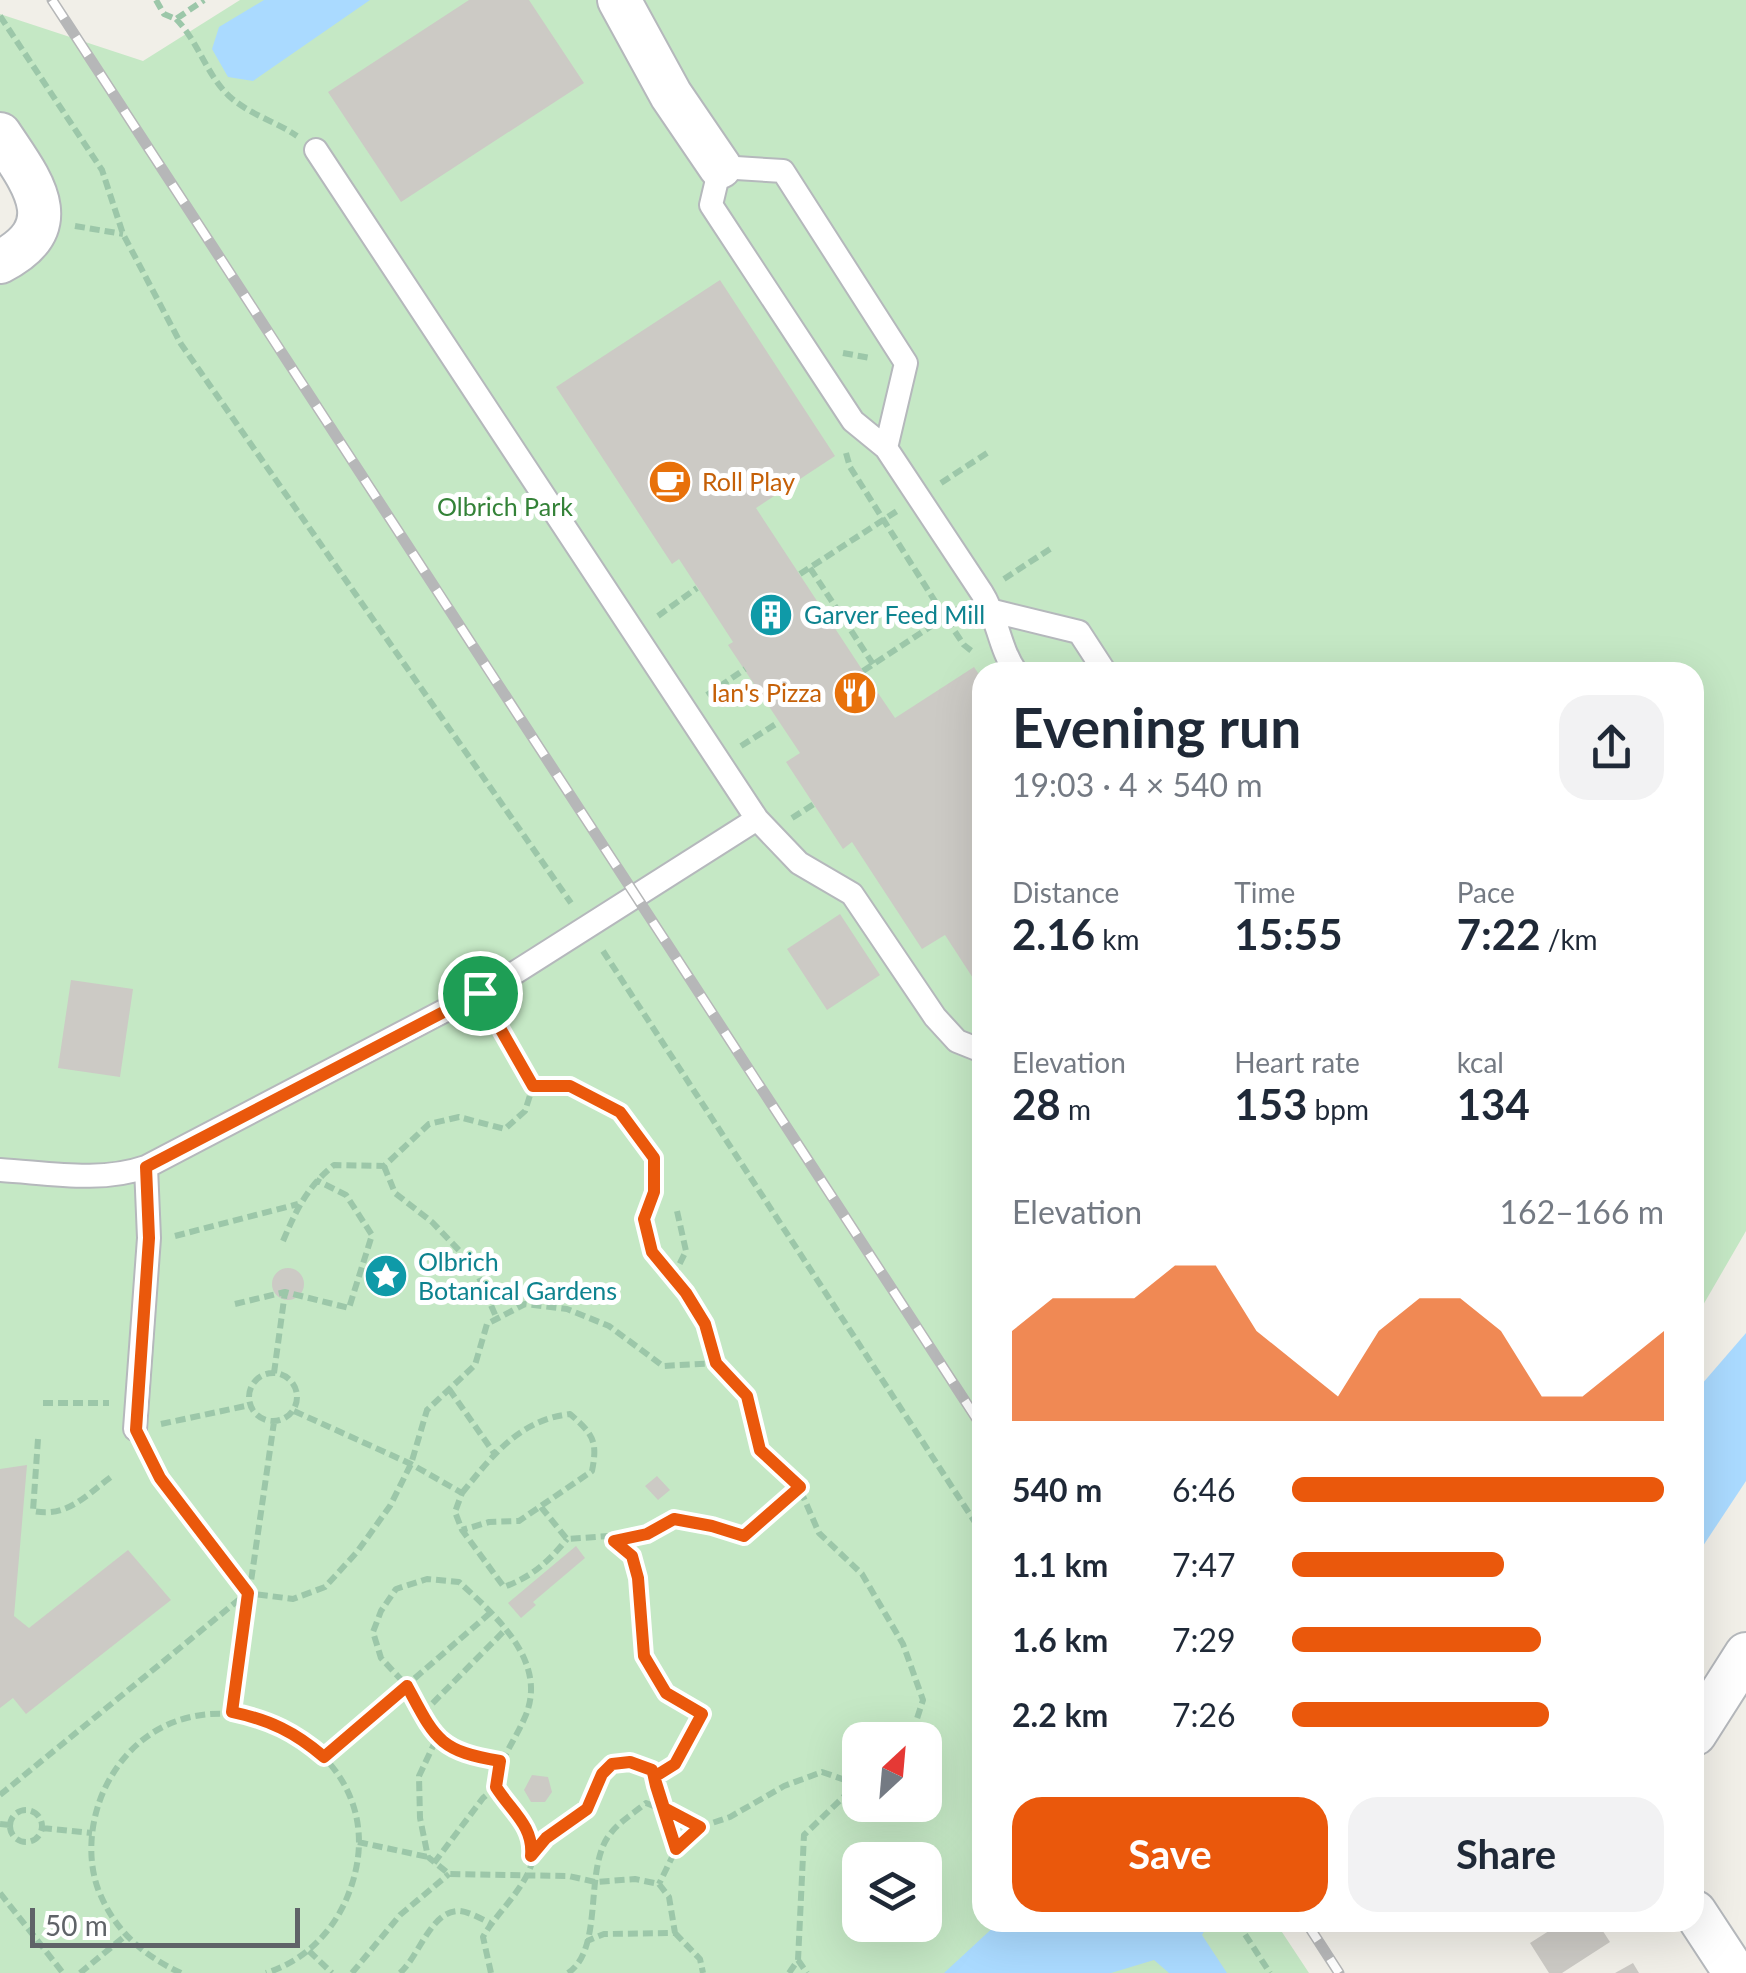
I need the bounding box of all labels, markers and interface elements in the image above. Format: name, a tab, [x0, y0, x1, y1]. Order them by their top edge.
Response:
cafe icon: Roll Play	[647, 459, 693, 505]
place label: Roll Play	[702, 466, 795, 496]
park label: Olbrich Park	[437, 491, 573, 521]
building icon: Garver Feed Mill	[748, 592, 794, 638]
place label: Garver Feed Mill	[804, 599, 985, 629]
restaurant icon: Ian's Pizza	[832, 670, 878, 716]
place label: Ian's Pizza	[711, 677, 822, 707]
text: Evening run	[1012, 694, 1301, 760]
button: share	[1559, 695, 1664, 800]
text: 19:03 · 4 × 540 m	[1012, 765, 1263, 804]
text: Distance	[1012, 875, 1119, 909]
text: Time	[1234, 875, 1295, 909]
text: Pace	[1457, 875, 1515, 909]
text: 2.16	[1012, 909, 1095, 959]
text: 15:55	[1234, 909, 1343, 959]
text: 7:22	[1457, 909, 1541, 959]
text: km	[1095, 922, 1139, 956]
text: /km	[1541, 922, 1598, 956]
pin	[438, 951, 523, 1036]
icon: arrive	[453, 966, 508, 1021]
text: Elevation	[1012, 1045, 1126, 1079]
text: Heart rate	[1234, 1045, 1360, 1079]
text: kcal	[1457, 1045, 1504, 1079]
text: 28	[1012, 1079, 1061, 1129]
text: 153	[1234, 1079, 1307, 1129]
text: 134	[1457, 1079, 1530, 1129]
text: m	[1061, 1092, 1091, 1126]
text: bpm	[1307, 1092, 1369, 1126]
text: Elevation	[1012, 1192, 1142, 1231]
text: 162–166 m	[1500, 1192, 1664, 1231]
place label: Olbrich Botanical Gardens	[418, 1246, 617, 1305]
place icon: Olbrich Botanical Gardens	[363, 1253, 409, 1299]
text: 540 m	[1012, 1470, 1102, 1509]
text: 6:46	[1172, 1470, 1236, 1509]
text: 1.1 km	[1012, 1545, 1108, 1584]
text: 7:47	[1172, 1545, 1236, 1584]
text: 1.6 km	[1012, 1620, 1108, 1659]
text: 7:29	[1172, 1620, 1236, 1659]
text: 2.2 km	[1012, 1695, 1108, 1734]
text: 7:26	[1172, 1695, 1236, 1734]
north arrow	[842, 1722, 942, 1822]
map controls	[842, 1722, 942, 1942]
button: Save	[1012, 1797, 1328, 1912]
button: Share	[1348, 1797, 1664, 1912]
button: layers	[842, 1842, 942, 1942]
scale bar	[30, 1903, 300, 1948]
text: 50 m	[45, 1908, 108, 1942]

